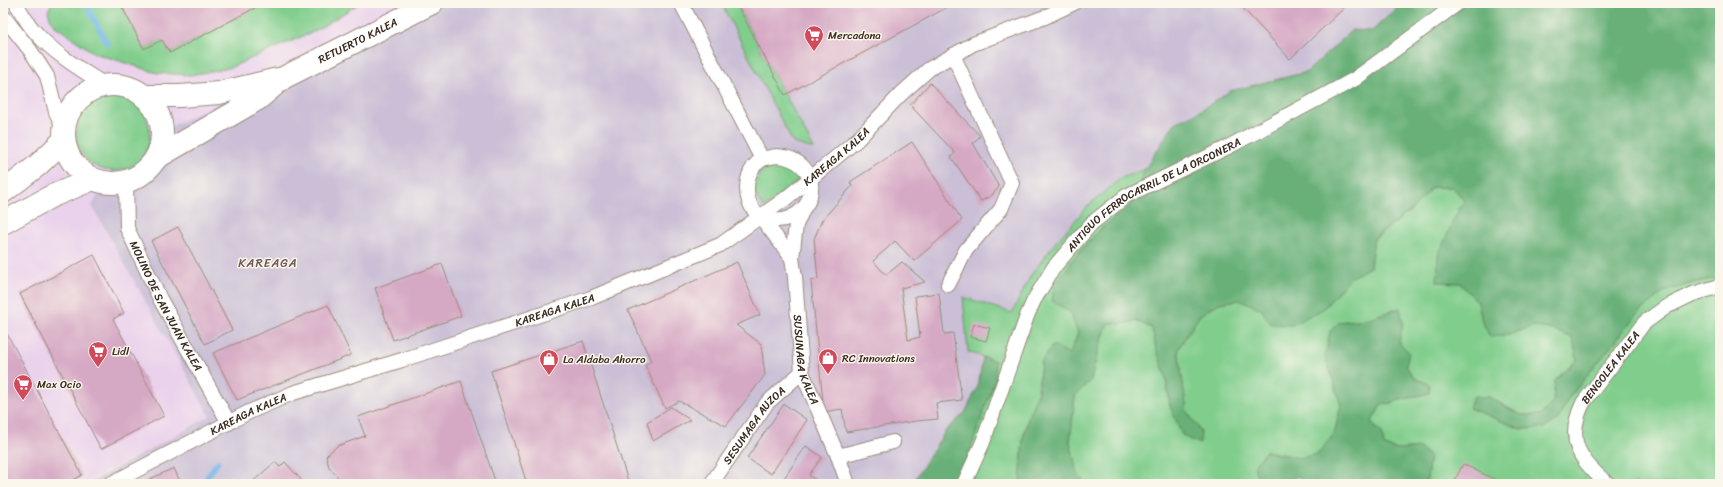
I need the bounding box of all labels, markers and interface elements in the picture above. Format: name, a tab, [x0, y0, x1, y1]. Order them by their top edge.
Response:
street label: RETUERTO KALEA	[315, 13, 401, 69]
supermarket icon: Mercadona	[803, 24, 825, 52]
place label: Mercadona	[828, 26, 881, 45]
street label: KAREAGA KALEA	[799, 123, 875, 191]
street label: ANTIGUO FERROCARRIL DE LA ORCONERA	[1061, 133, 1245, 257]
street label: MOLINO DE SAN JUAN KALEA	[124, 237, 207, 375]
district label: KAREAGA	[238, 252, 298, 274]
street label: KAREAGA KALEA	[512, 288, 597, 332]
street label: SUSUNAGA KALEA	[788, 314, 824, 408]
street label: BENGOLEA KALEA	[1576, 327, 1645, 408]
supermarket icon: Lidl	[87, 340, 109, 368]
place label: Lidl	[112, 342, 130, 361]
shop icon: RC Innovations	[817, 347, 839, 375]
shop icon: La Aldaba Ahorro	[538, 348, 560, 376]
place label: RC Innovations	[842, 349, 915, 368]
place label: La Aldaba Ahorro	[563, 350, 646, 369]
supermarket icon: Max Ocio	[12, 373, 34, 401]
place label: Max Ocio	[37, 375, 82, 394]
street label: SESUMAGA AUZOA	[718, 382, 790, 469]
street label: KAREAGA KALEA	[207, 388, 290, 441]

